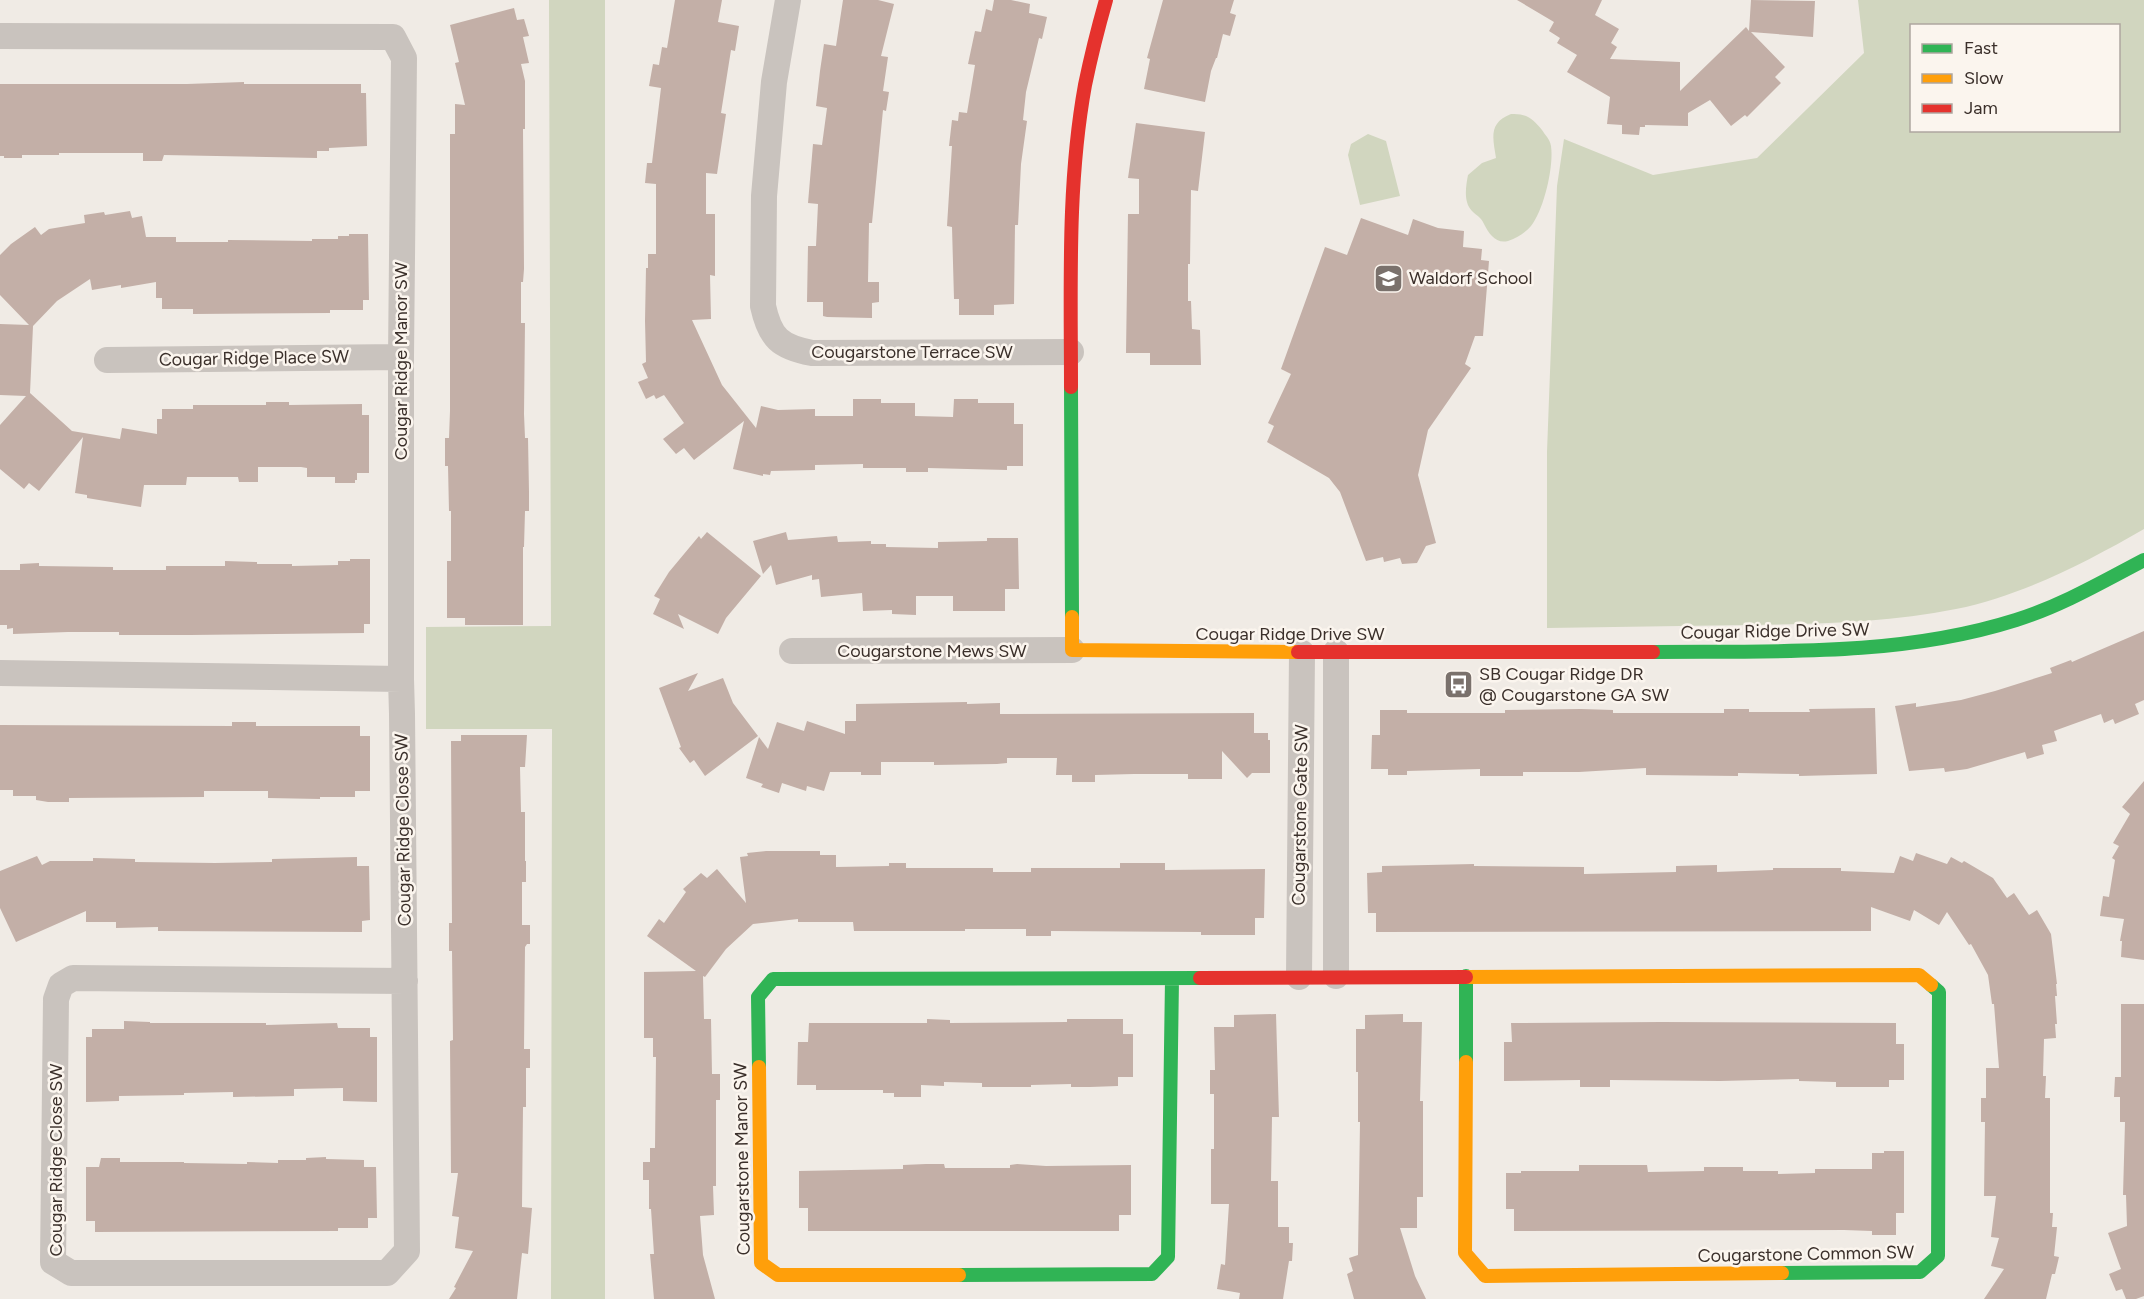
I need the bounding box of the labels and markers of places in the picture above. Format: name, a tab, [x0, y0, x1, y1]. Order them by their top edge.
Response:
school or university icon: Waldorf School	[1372, 262, 1404, 294]
place label: Waldorf School	[1409, 267, 1533, 289]
place label: SB Cougar Ridge DR @ Cougarstone GA SW	[1479, 663, 1670, 706]
bus stop icon: SB Cougar Ridge DR @ Cougarstone GA SW	[1442, 668, 1474, 700]

